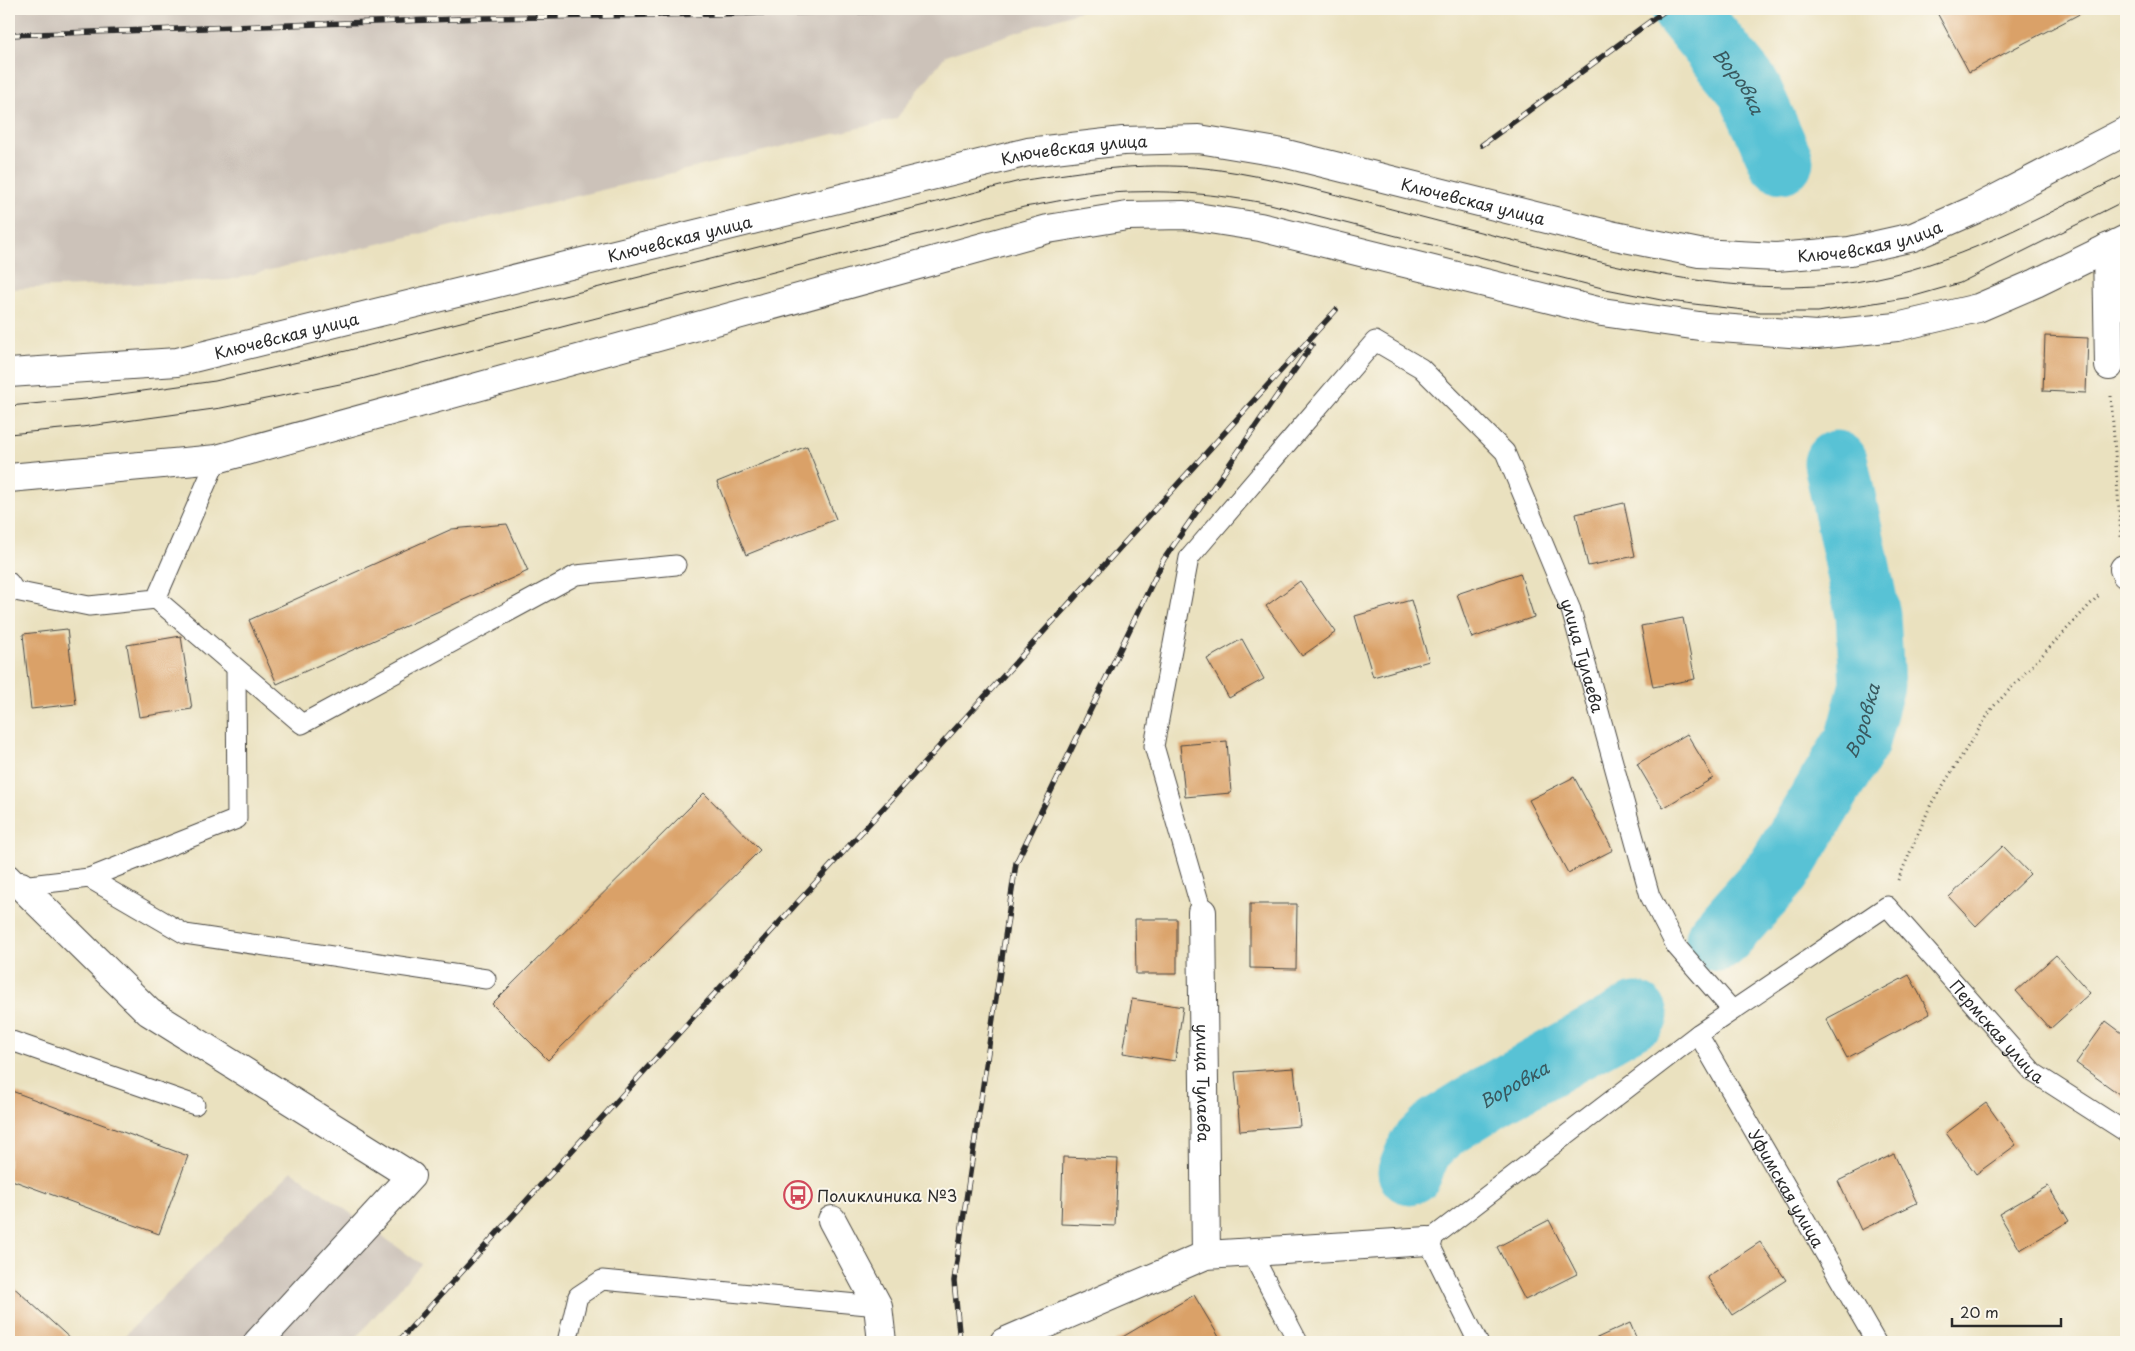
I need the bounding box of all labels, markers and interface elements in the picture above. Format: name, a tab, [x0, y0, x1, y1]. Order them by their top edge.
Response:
water label: Воровка	[1707, 41, 1772, 119]
street label: Ключевская улица	[998, 128, 1148, 170]
street label: Ключевская улица	[1399, 171, 1548, 230]
street label: Ключевская улица	[605, 209, 754, 267]
street label: Ключевская улица	[1796, 214, 1946, 267]
street label: Ключевская улица	[212, 306, 361, 364]
street label: улица Тулаева	[1555, 594, 1611, 715]
water label: Воровка	[1837, 680, 1886, 762]
street label: Пермская улица	[1945, 974, 2049, 1088]
street label: улица Тулаева	[1191, 1024, 1217, 1142]
water label: Воровка	[1473, 1053, 1554, 1114]
street label: Уфимская улица	[1743, 1124, 1831, 1252]
bus stop icon: Поликлиника №3	[783, 1180, 813, 1210]
place label: Поликлиника №3	[817, 1183, 957, 1207]
scale bar	[1952, 1296, 2061, 1328]
text: 20 m	[1960, 1300, 1999, 1323]

